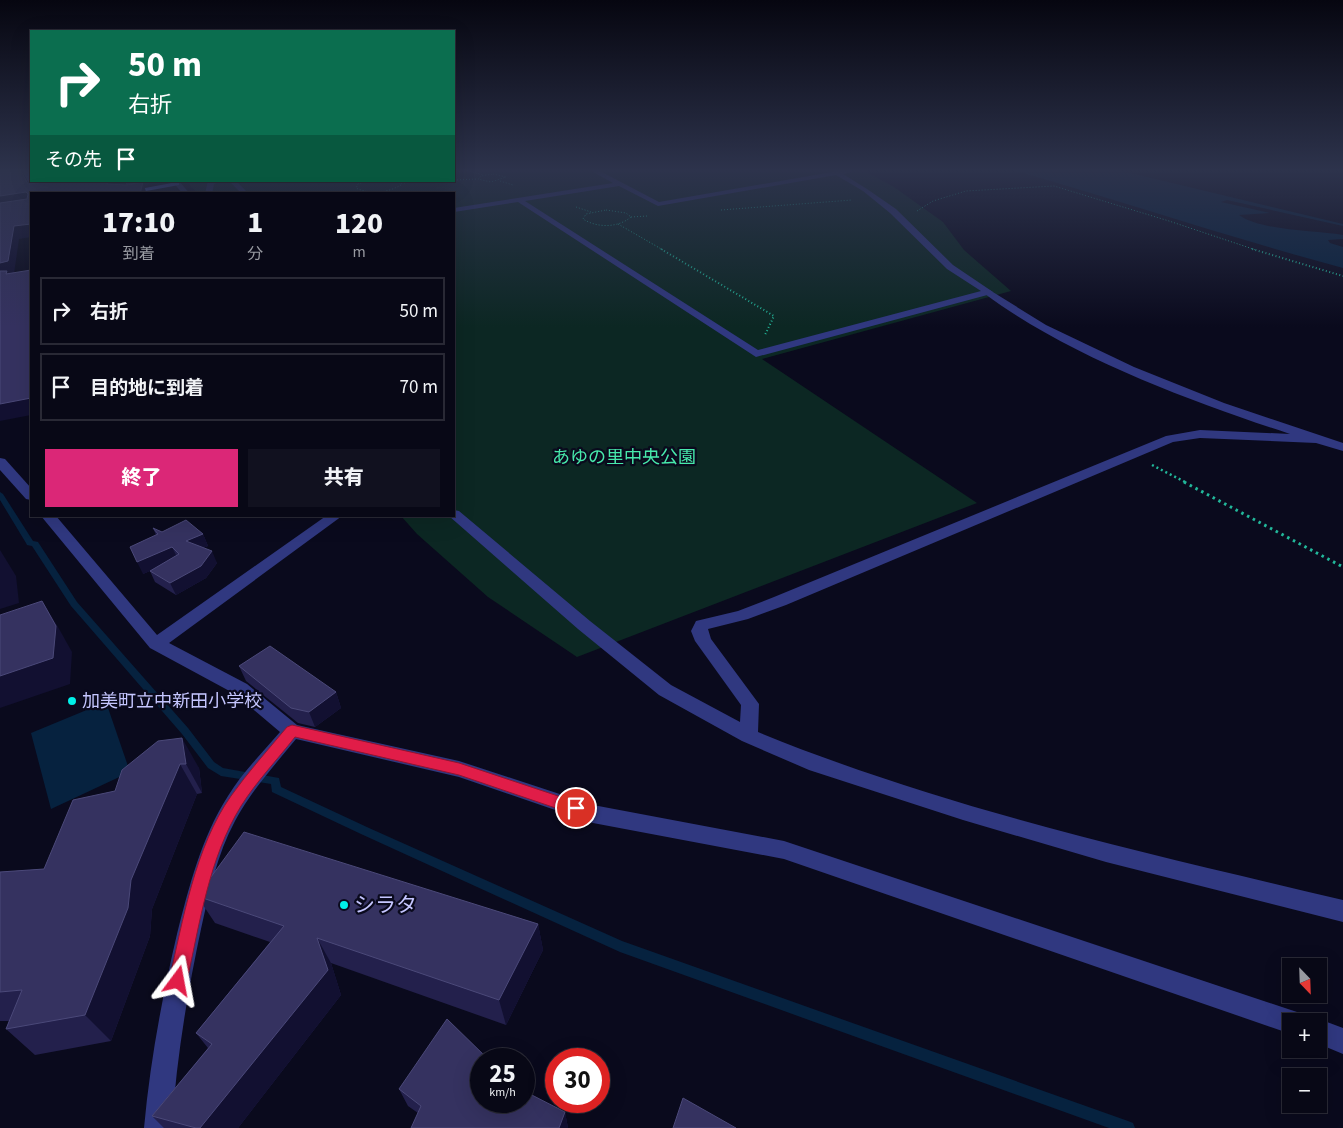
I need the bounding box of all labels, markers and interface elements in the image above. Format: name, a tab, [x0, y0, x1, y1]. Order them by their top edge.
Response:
text: 50 m	[128, 40, 202, 90]
icon: right	[45, 50, 110, 115]
text: 右折	[128, 89, 172, 121]
icon: arrive	[112, 145, 140, 173]
text: その先	[45, 147, 102, 174]
text: 17:10	[102, 201, 175, 244]
text: 1	[247, 201, 263, 244]
text: 120	[335, 202, 383, 245]
text: m	[352, 241, 366, 263]
text: 到着	[123, 243, 155, 265]
text: 分	[247, 243, 263, 265]
icon: right	[47, 297, 75, 325]
text: 50 m	[400, 298, 438, 325]
text: 右折	[90, 299, 128, 326]
icon: arrive	[47, 373, 75, 401]
text: 70 m	[400, 374, 438, 401]
text: 目的地に到着	[90, 375, 204, 402]
park label: あゆの里中央公園	[552, 445, 696, 470]
button: 終了	[45, 449, 238, 507]
button: 共有	[248, 449, 440, 507]
place label: 加美町立中新田小学校	[82, 689, 262, 714]
marker: 加美町立中新田小学校	[66, 695, 78, 707]
pin	[555, 787, 597, 829]
icon: arrive	[562, 794, 590, 822]
place label: シラタ	[354, 890, 417, 920]
marker: シラタ	[338, 899, 350, 911]
position arrow	[151, 954, 203, 1006]
north arrow	[1282, 958, 1328, 1002]
map controls	[1282, 958, 1327, 1113]
button: +	[1282, 1013, 1327, 1058]
speed limit sign: 30	[545, 1048, 610, 1113]
text: 25	[489, 1056, 516, 1092]
button: −	[1282, 1068, 1327, 1113]
text: km/h	[489, 1084, 516, 1101]

